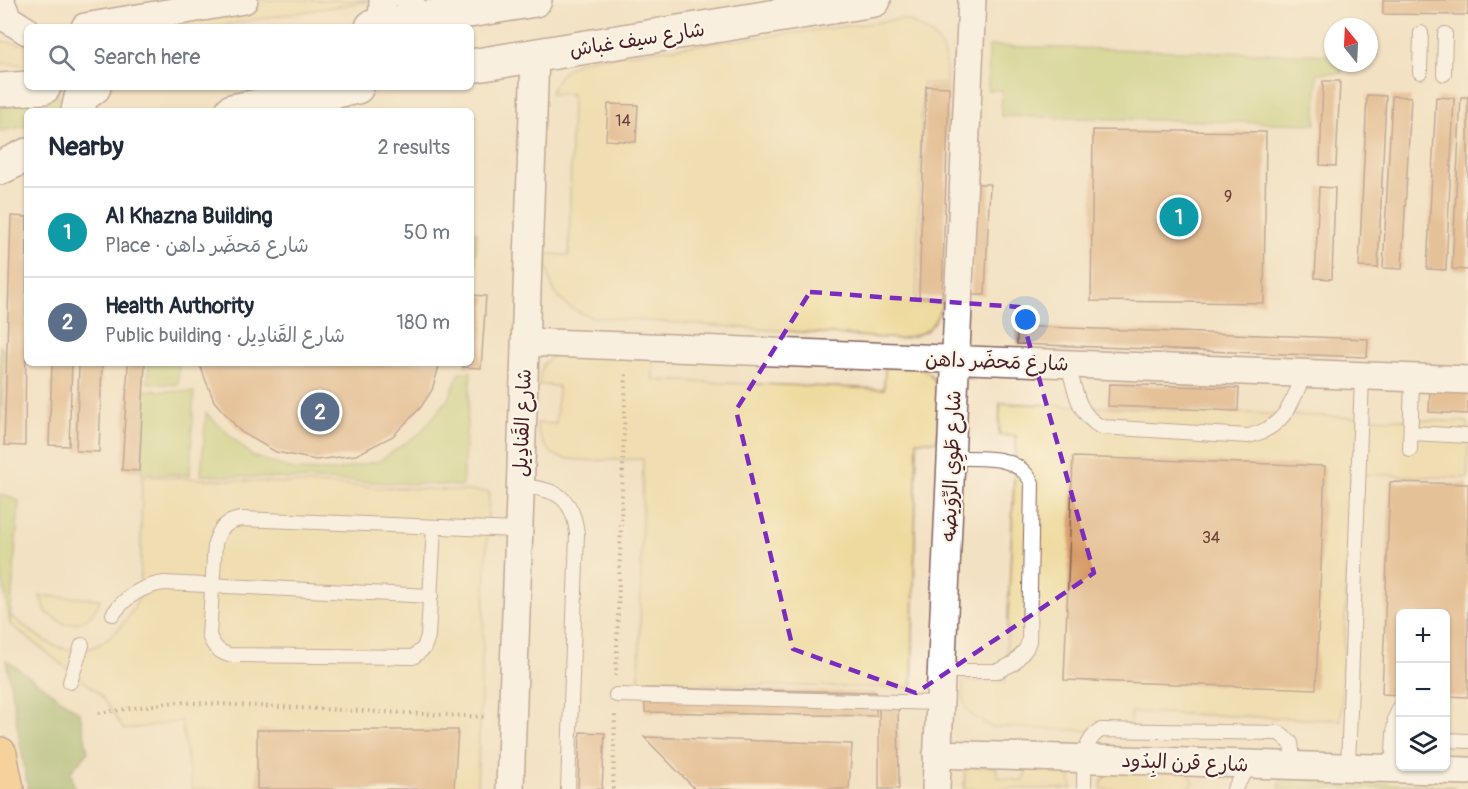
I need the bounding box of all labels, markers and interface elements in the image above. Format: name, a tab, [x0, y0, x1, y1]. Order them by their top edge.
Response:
street label: شارع سيف غباش	[568, 16, 707, 64]
north arrow	[1324, 18, 1378, 72]
search box	[24, 24, 474, 90]
icon: search	[45, 41, 78, 74]
text: Search here	[93, 43, 200, 71]
house number: 14	[615, 111, 631, 131]
text: Nearby	[48, 131, 124, 163]
text: 2 results	[378, 135, 450, 160]
house number: 9	[1224, 187, 1232, 207]
pin: 1	[1160, 194, 1198, 240]
text: Al Khazna Building	[105, 202, 273, 230]
text: 1	[64, 220, 71, 245]
text: 50 m	[403, 220, 450, 245]
text: Place · شارع مَحضَر داهن	[105, 233, 309, 258]
text: Health Authority	[105, 292, 254, 320]
your location	[1011, 305, 1040, 334]
text: 2	[62, 310, 73, 335]
text: 180 m	[396, 310, 450, 335]
text: Public building · شارع القَنادِيل	[105, 323, 345, 348]
street label: شارع مَحضَر داهن	[925, 347, 1069, 377]
street label: شارع القَنادِيل	[508, 368, 538, 478]
pin: 2	[300, 390, 340, 434]
street label: شارع طَوِي الرِّوَيضه	[936, 390, 971, 542]
house number: 34	[1202, 528, 1220, 548]
map controls	[1396, 609, 1450, 771]
button: +	[1396, 609, 1450, 663]
button: −	[1396, 663, 1450, 717]
button: layers	[1396, 717, 1450, 771]
street label: شارع قرن البِدُود	[1121, 748, 1249, 781]

